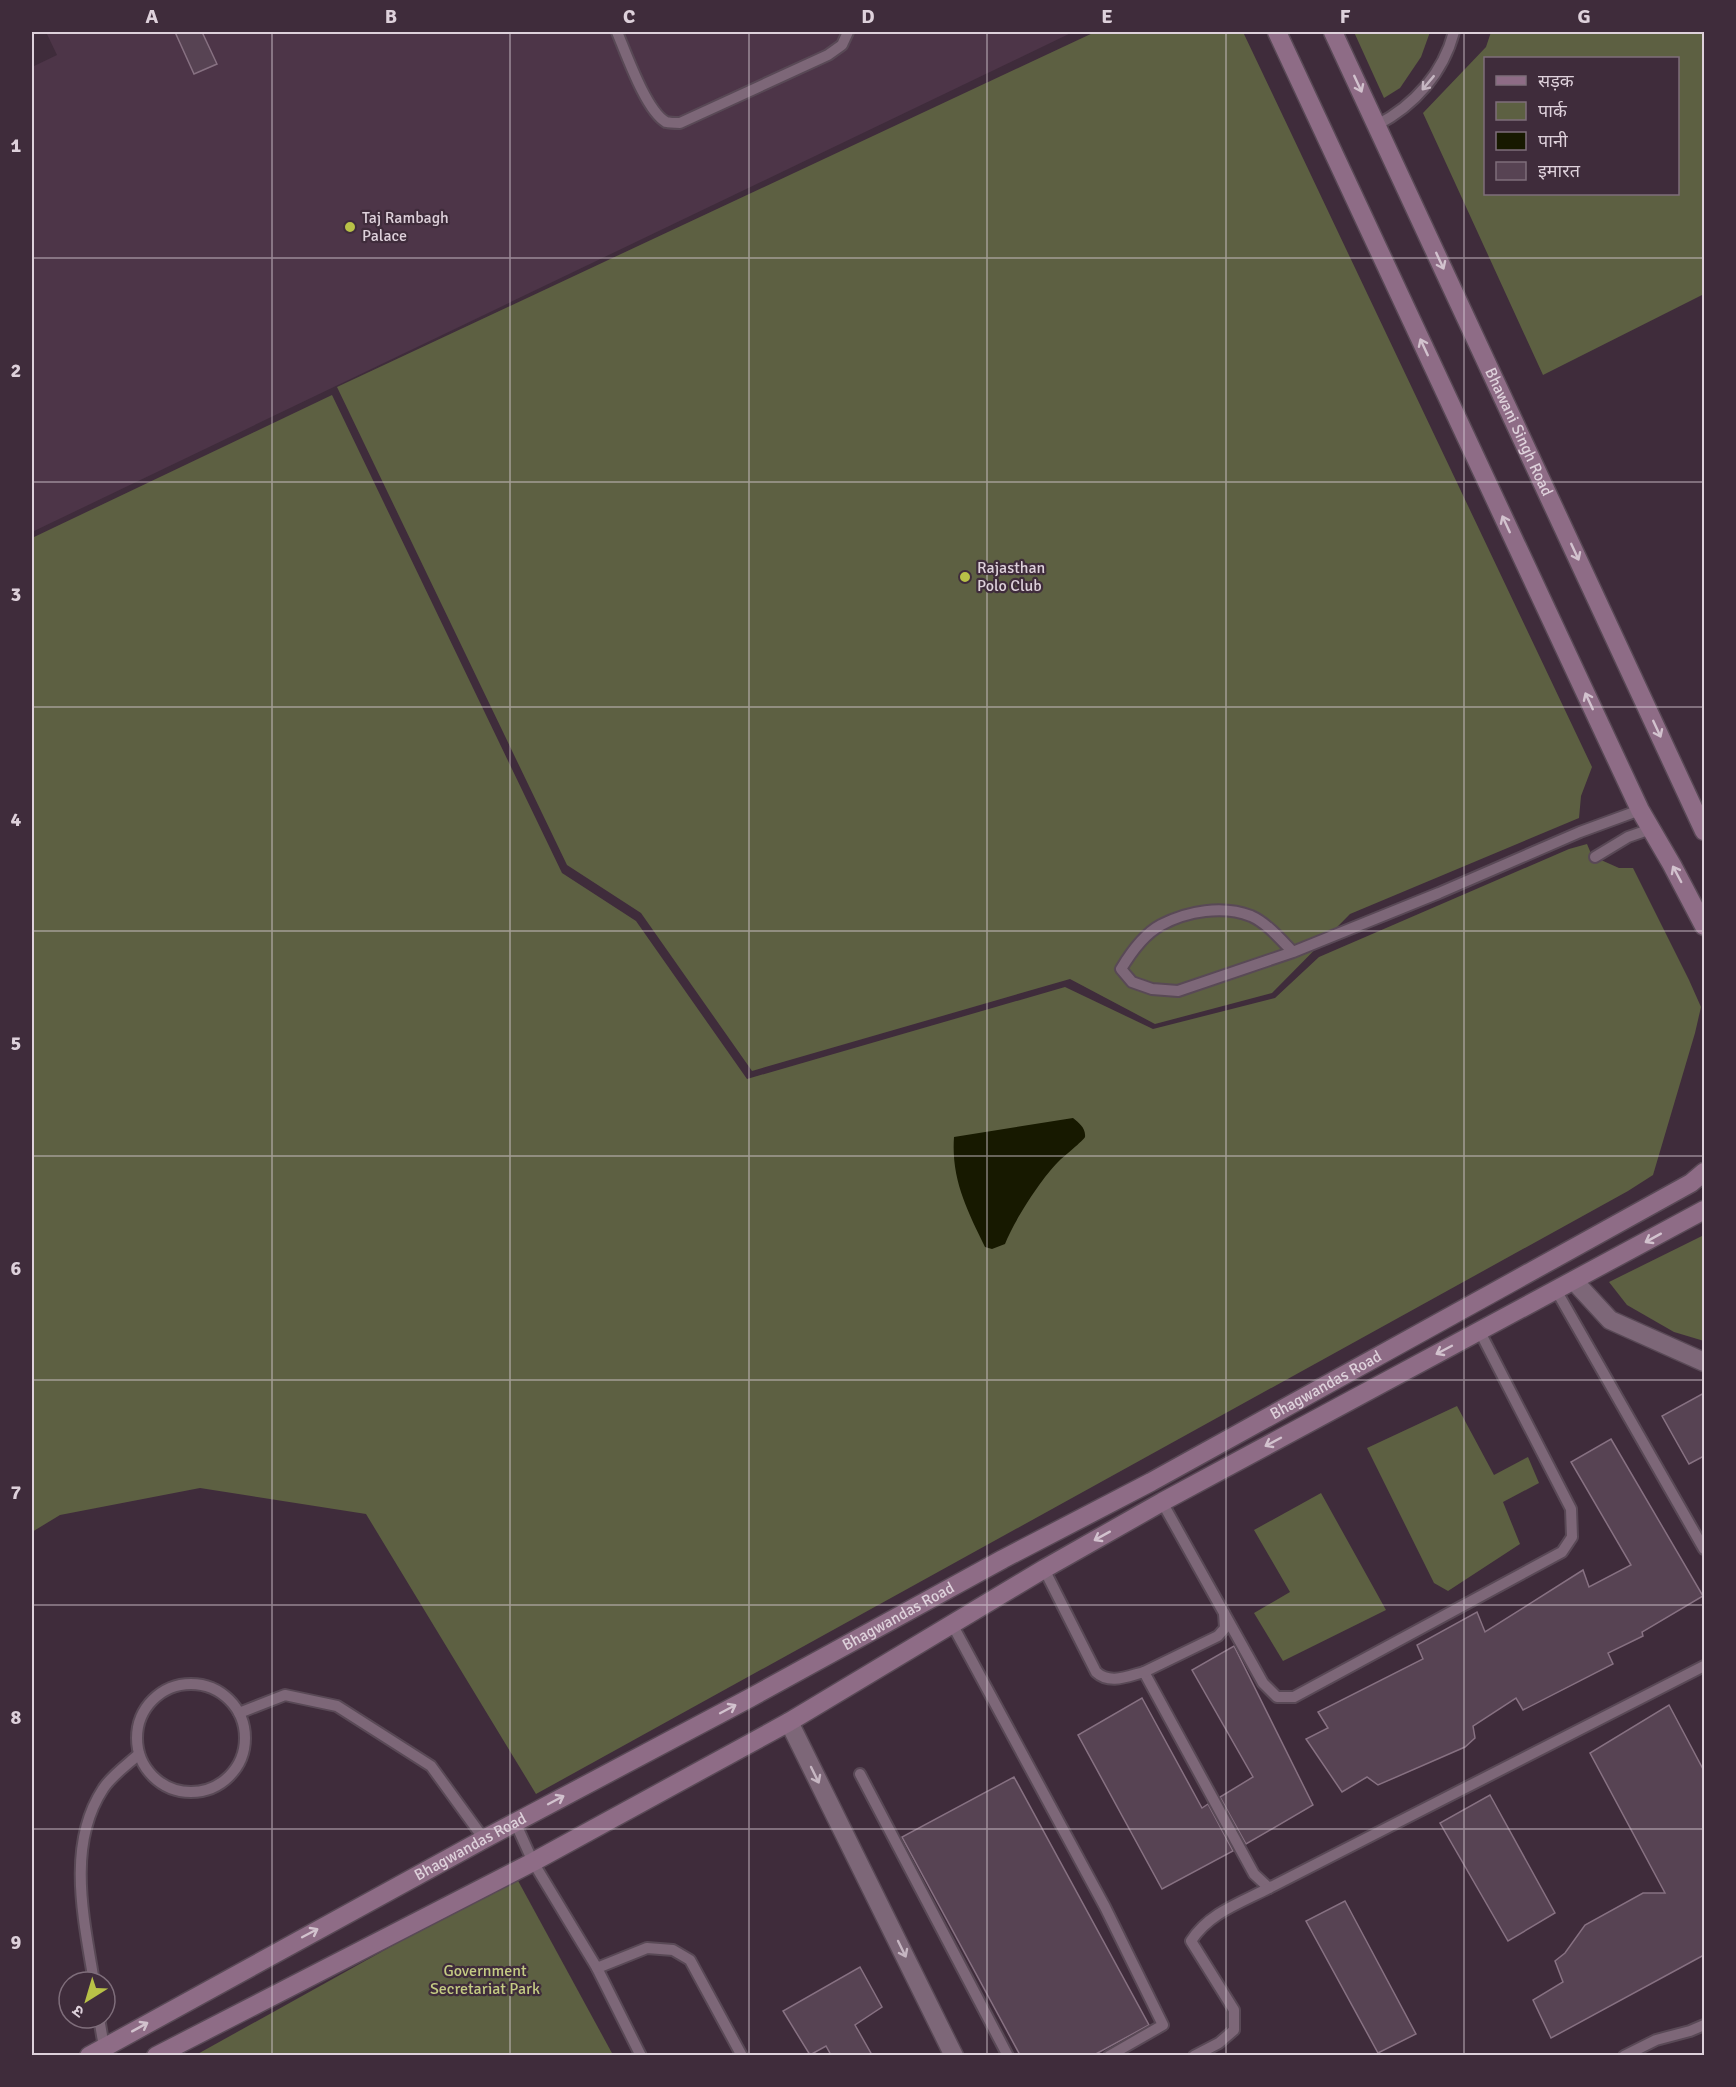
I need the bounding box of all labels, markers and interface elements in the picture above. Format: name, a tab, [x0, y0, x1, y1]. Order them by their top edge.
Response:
text: A	[146, 4, 159, 29]
text: B	[385, 4, 397, 29]
text: C	[623, 4, 635, 29]
text: D	[861, 4, 875, 29]
text: E	[1101, 4, 1113, 29]
text: F	[1340, 4, 1351, 29]
text: G	[1577, 4, 1591, 29]
legend	[1484, 57, 1679, 195]
text: सड़क	[1538, 70, 1575, 92]
one-way arrow	[1352, 75, 1364, 93]
one-way arrow	[1421, 75, 1435, 90]
text: पार्क	[1538, 100, 1568, 122]
text: पानी	[1538, 130, 1568, 152]
text: 1	[11, 133, 22, 158]
text: इमारत	[1538, 160, 1581, 182]
place label: Taj Rambagh Palace	[362, 208, 449, 246]
marker: Taj Rambagh Palace	[343, 220, 357, 234]
one-way arrow	[1435, 252, 1446, 270]
one-way arrow	[1417, 339, 1429, 357]
text: 2	[11, 358, 21, 383]
street label: Bhawani Singh Road	[1480, 365, 1557, 499]
one-way arrow	[1500, 516, 1512, 534]
one-way arrow	[1570, 543, 1582, 561]
place label: Rajasthan Polo Club	[977, 558, 1045, 596]
marker: Rajasthan Polo Club	[958, 570, 972, 584]
text: 3	[11, 582, 21, 607]
one-way arrow	[1582, 692, 1594, 710]
one-way arrow	[1652, 720, 1664, 738]
text: 4	[11, 807, 22, 832]
one-way arrow	[1671, 866, 1683, 884]
text: 5	[11, 1031, 21, 1056]
one-way arrow	[1645, 1232, 1662, 1244]
text: 6	[11, 1256, 22, 1281]
one-way arrow	[1436, 1344, 1453, 1356]
street label: Bhagwandas Road	[1266, 1346, 1385, 1424]
one-way arrow	[1264, 1437, 1282, 1448]
text: 7	[11, 1480, 22, 1505]
one-way arrow	[1094, 1530, 1111, 1542]
street label: Bhagwandas Road	[839, 1578, 958, 1655]
one-way arrow	[719, 1703, 737, 1714]
text: 8	[11, 1705, 22, 1730]
one-way arrow	[810, 1765, 821, 1783]
one-way arrow	[547, 1794, 565, 1806]
street label: Bhagwandas Road	[411, 1808, 530, 1885]
one-way arrow	[301, 1927, 319, 1938]
text: 9	[11, 1930, 22, 1955]
one-way arrow	[896, 1940, 908, 1958]
park label: Government Secretariat Park	[430, 1961, 540, 1999]
north arrow	[57, 1970, 117, 2030]
text: उ	[68, 2000, 88, 2022]
one-way arrow	[131, 2021, 148, 2033]

